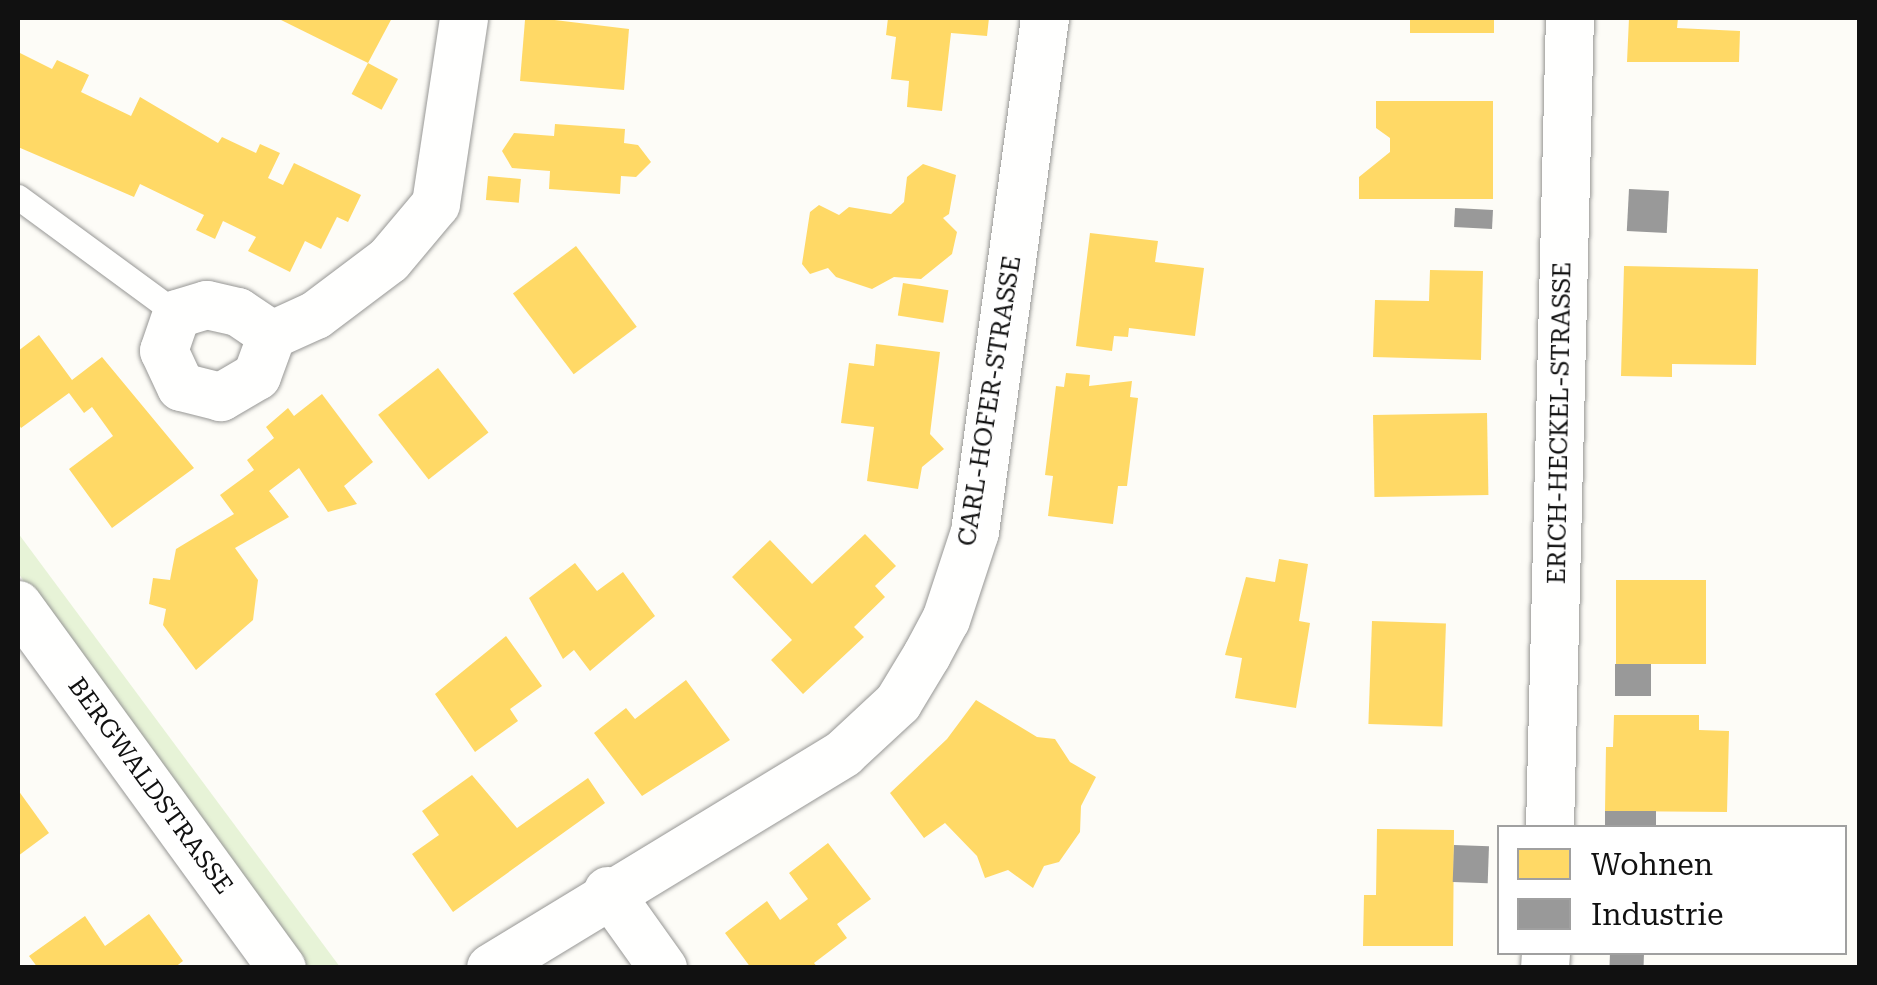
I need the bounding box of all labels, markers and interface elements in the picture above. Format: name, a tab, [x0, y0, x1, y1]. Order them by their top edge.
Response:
street label: CARL-HOFER-STRASSE	[952, 254, 1028, 548]
street label: ERICH-HECKEL-STRASSE	[1542, 262, 1578, 584]
street label: BERGWALDSTRASSE	[61, 672, 239, 900]
legend	[1497, 825, 1847, 955]
text: Wohnen	[1591, 847, 1713, 882]
text: Industrie	[1591, 897, 1723, 932]

